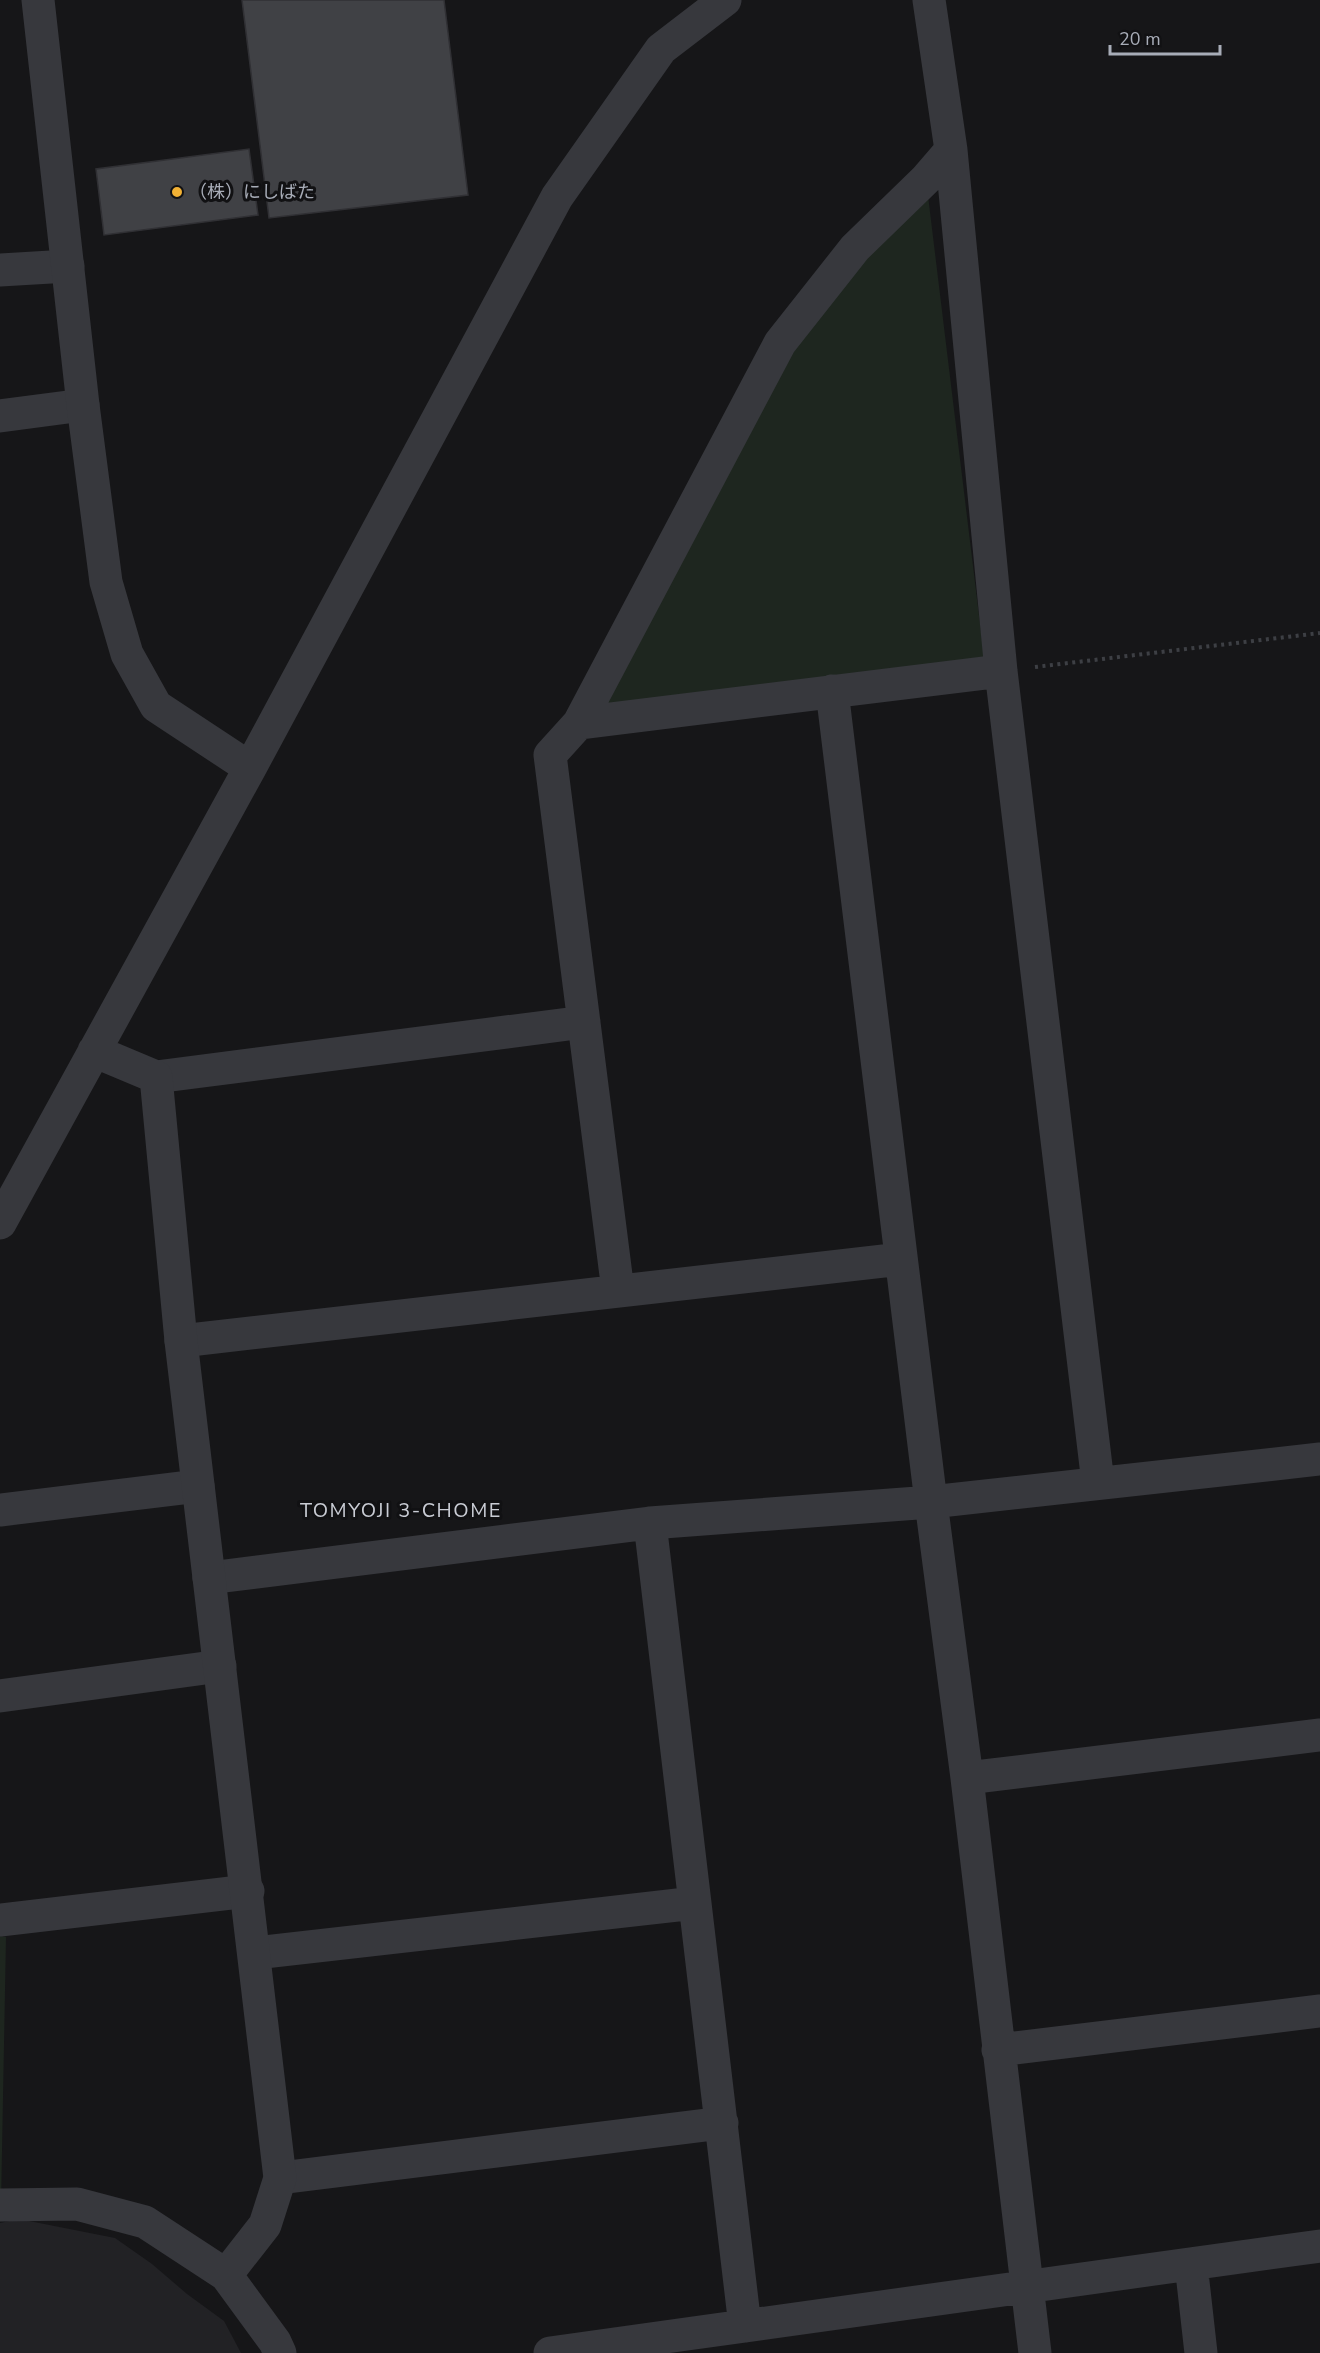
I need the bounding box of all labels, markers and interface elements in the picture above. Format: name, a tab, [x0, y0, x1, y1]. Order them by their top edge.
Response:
scale bar	[1110, 18, 1220, 56]
text: 20 m	[1119, 27, 1161, 51]
place label: （株）にしばた	[189, 180, 315, 204]
marker: （株）にしばた	[170, 185, 184, 199]
district label: TOMYOJI 3-CHOME	[300, 1497, 502, 1524]

